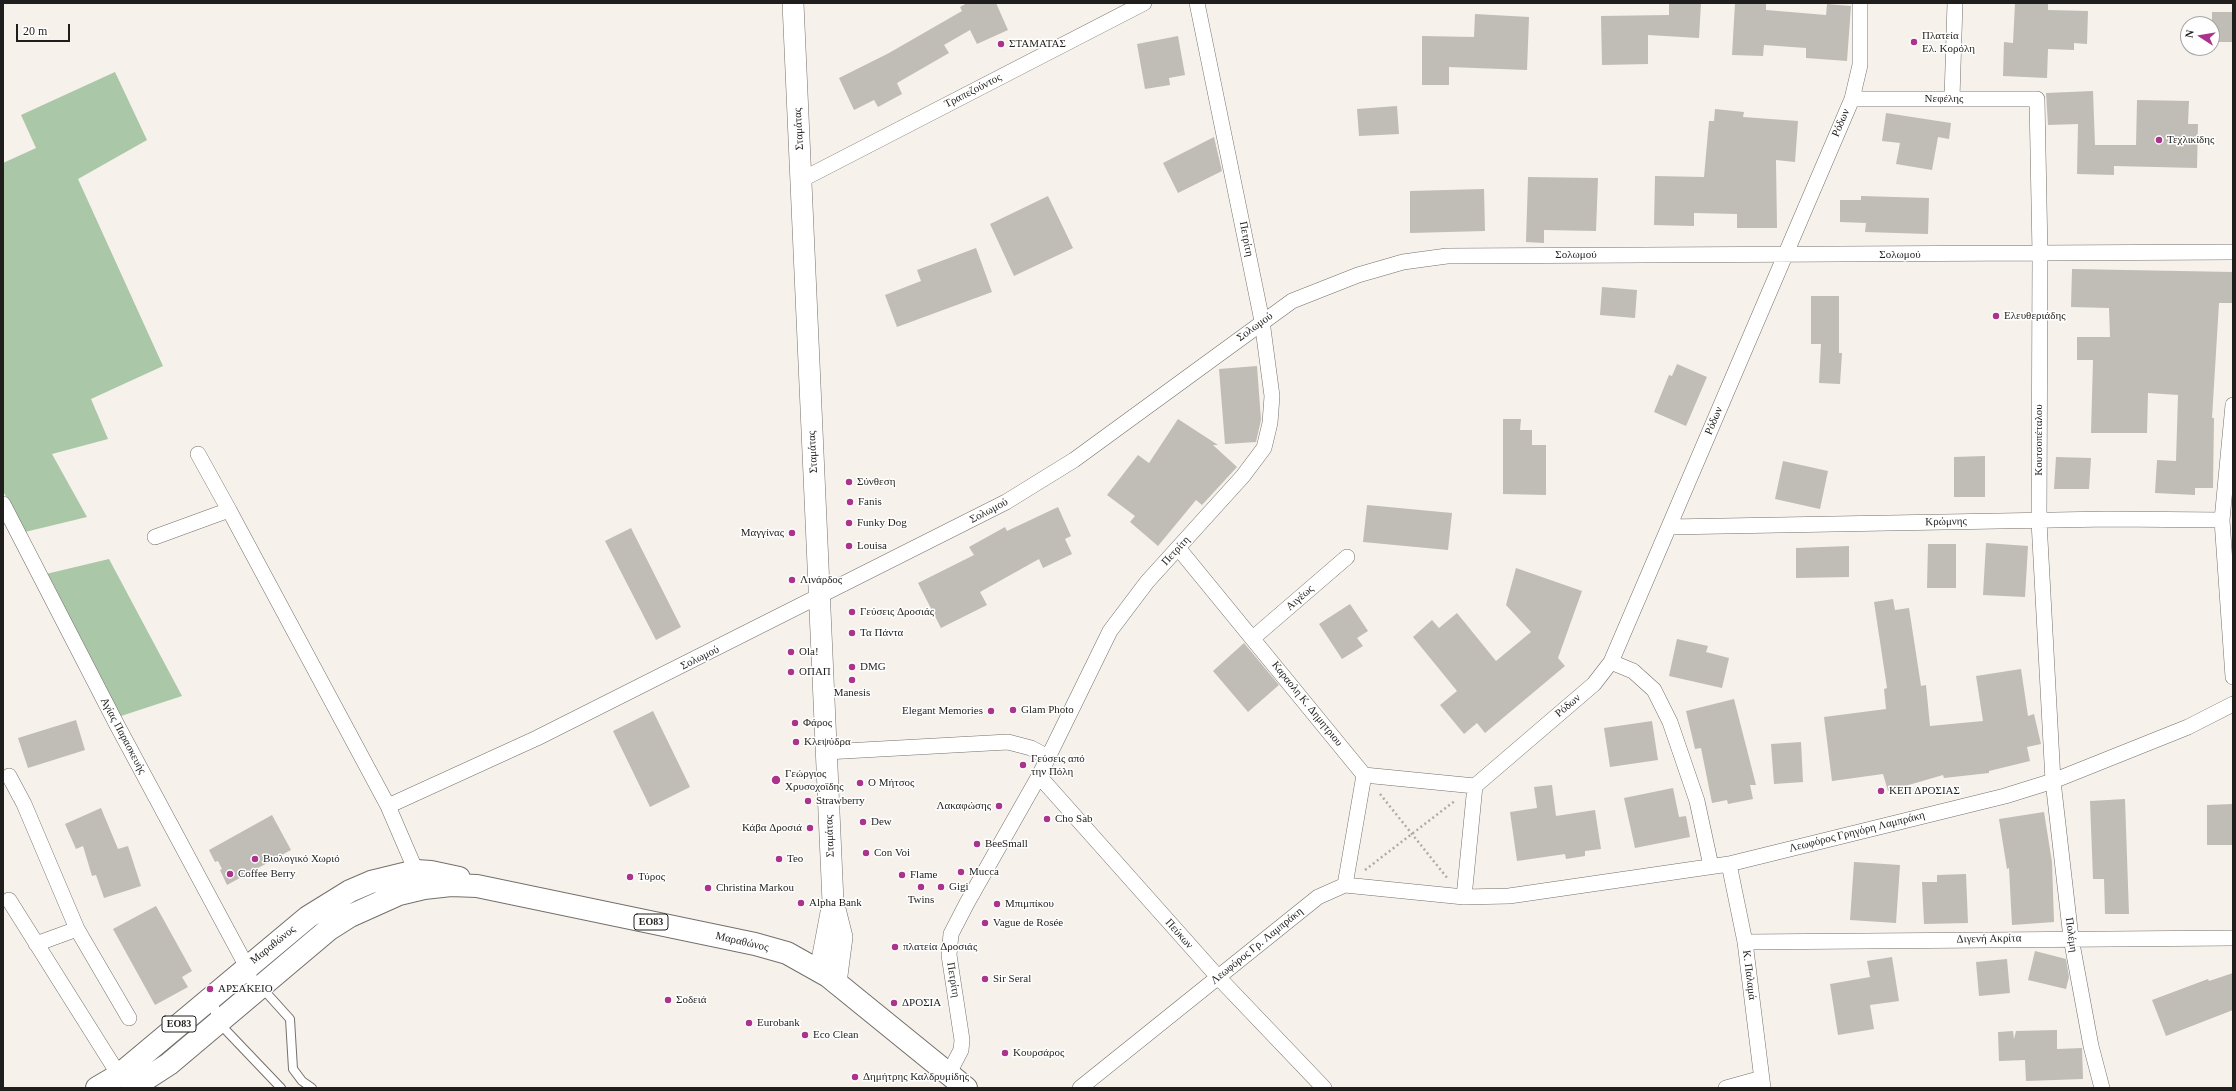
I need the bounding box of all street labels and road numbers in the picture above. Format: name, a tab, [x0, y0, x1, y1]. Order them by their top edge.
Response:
street label: Τραπεζούντος	[942, 71, 1004, 111]
street label: Νεφέλης	[1925, 92, 1963, 106]
street label: Σταμάτας	[791, 107, 807, 151]
street label: Ρόδων	[1829, 107, 1853, 139]
street label: Πετρίτη	[1236, 220, 1256, 258]
street label: Σολωμού	[1555, 248, 1597, 262]
street label: Σολωμού	[1879, 248, 1921, 262]
street label: Σολωμού	[1234, 310, 1276, 344]
street label: Κουτσοπέταλου	[2032, 404, 2046, 476]
street label: Ρόδων	[1702, 405, 1726, 437]
street label: Σταμάτας	[805, 430, 821, 474]
street label: Σολωμού	[968, 495, 1010, 527]
street label: Κρώμνης	[1925, 515, 1967, 529]
street label: Πετρίτη	[1159, 533, 1193, 569]
street label: Αιγέως	[1284, 583, 1316, 613]
street label: Σολωμού	[679, 643, 721, 673]
street label: Καραολη Κ. Δημητριου	[1269, 659, 1345, 749]
street label: Ρόδων	[1553, 692, 1583, 720]
street label: Αγίας Παρασκευής	[97, 696, 149, 776]
street label: Λεωφόρος Γρηγόρη Λαμπράκη	[1788, 809, 1926, 855]
street label: Σταμάτας	[823, 814, 837, 858]
street label: Λεωφόρος Γρ. Λαμπράκη	[1208, 905, 1306, 987]
road number: ΕΟ83	[634, 914, 668, 930]
street label: Πεύκων	[1162, 916, 1196, 952]
street label: Πολέμη	[2062, 917, 2080, 953]
street label: Μαραθώνος	[248, 923, 298, 967]
street label: Μαραθώνος	[714, 929, 770, 955]
street label: Διγενή Ακρίτα	[1956, 932, 2022, 946]
street label: Κ. Παλαμά	[1739, 949, 1759, 1001]
street label: Πετρίτη	[944, 961, 962, 999]
road number: ΕΟ83	[162, 1016, 196, 1032]

